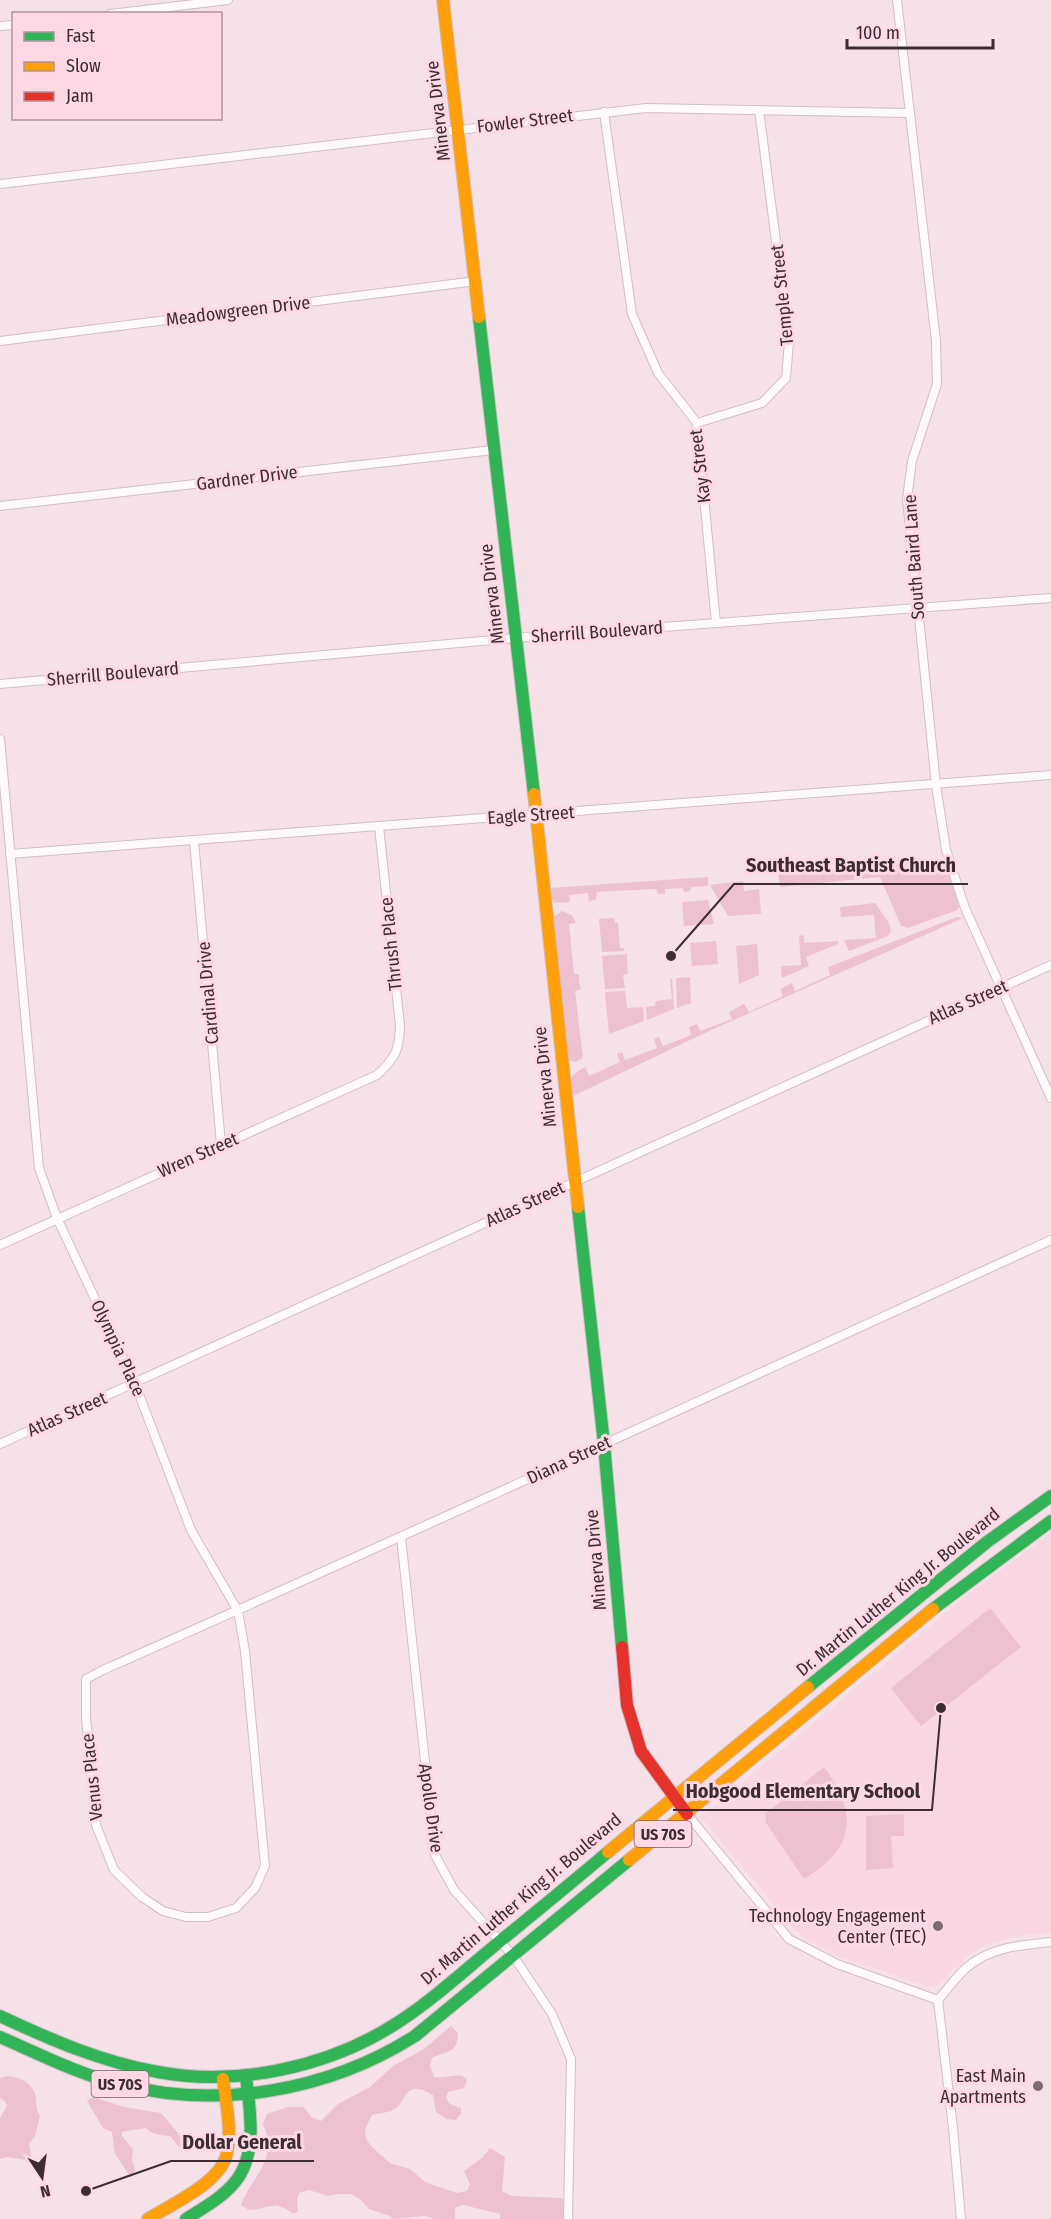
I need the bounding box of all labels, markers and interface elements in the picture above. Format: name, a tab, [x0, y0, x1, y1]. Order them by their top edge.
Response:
legend	[12, 12, 222, 120]
scale bar	[847, 12, 992, 50]
text: 100 m	[856, 22, 900, 44]
text: Fast	[66, 25, 95, 47]
text: Slow	[66, 55, 101, 77]
street label: Minerva Drive	[421, 59, 455, 162]
text: Jam	[66, 85, 94, 107]
street label: Fowler Street	[476, 104, 575, 138]
street label: Temple Street	[766, 243, 798, 347]
street label: Meadowgreen Drive	[165, 291, 311, 331]
street label: Kay Street	[685, 428, 715, 504]
street label: Gardner Drive	[195, 461, 299, 495]
street label: South Baird Lane	[899, 494, 929, 620]
street label: Minerva Drive	[475, 542, 509, 645]
street label: Sherrill Boulevard	[530, 616, 664, 648]
street label: Sherrill Boulevard	[46, 657, 180, 691]
street label: Eagle Street	[487, 801, 575, 829]
callout: Southeast Baptist Church	[734, 846, 968, 884]
text: Southeast Baptist Church	[746, 853, 956, 877]
street label: Thrush Place	[375, 896, 407, 992]
street label: Cardinal Drive	[193, 941, 223, 1045]
street label: Atlas Street	[925, 975, 1011, 1029]
street label: Minerva Drive	[529, 1026, 561, 1128]
street label: Wren Street	[154, 1127, 242, 1183]
street label: Atlas Street	[482, 1176, 568, 1232]
street label: Olympia Place	[86, 1296, 150, 1400]
street label: Atlas Street	[24, 1387, 110, 1441]
street label: Diana Street	[523, 1431, 615, 1489]
street label: Dr. Martin Luther King Jr. Boulevard	[792, 1503, 1004, 1681]
street label: Minerva Drive	[581, 1509, 611, 1611]
street label: Venus Place	[76, 1732, 108, 1822]
street label: Apollo Drive	[414, 1762, 448, 1854]
callout: Hobgood Elementary School	[673, 1772, 932, 1810]
text: Hobgood Elementary School	[686, 1779, 921, 1803]
street label: Dr. Martin Luther King Jr. Boulevard	[416, 1808, 626, 1990]
road number: US 70S	[634, 1821, 692, 1847]
place label: Technology Engagement Center (TEC)	[749, 1905, 926, 1948]
marker: Technology Engagement Center (TEC)	[931, 1919, 945, 1933]
place label: East Main Apartments	[940, 2065, 1026, 2108]
road number: US 70S	[92, 2071, 148, 2097]
marker: East Main Apartments	[1031, 2079, 1045, 2093]
callout: Dollar General	[171, 2123, 314, 2161]
text: Dollar General	[182, 2130, 302, 2154]
north arrow	[12, 2147, 72, 2207]
text: N	[38, 2181, 52, 2201]

